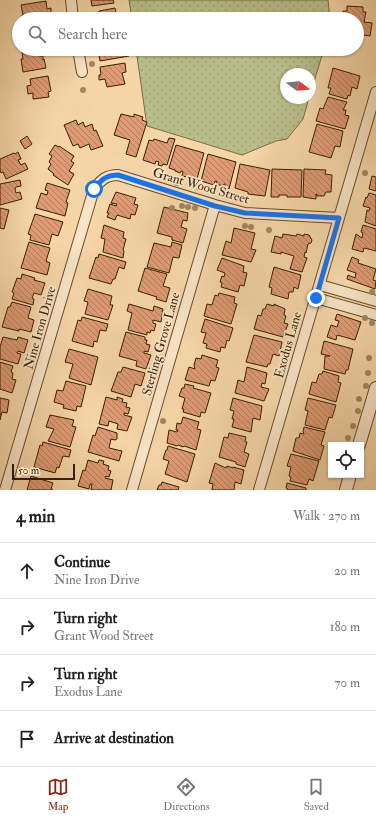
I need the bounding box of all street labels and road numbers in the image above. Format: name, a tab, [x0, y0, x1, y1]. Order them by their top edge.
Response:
street label: Grant Wood Street	[151, 165, 251, 207]
street label: Nine Iron Drive	[21, 284, 60, 371]
street label: Sterling Grove Lane	[139, 290, 184, 398]
street label: Exodus Lane	[271, 309, 305, 380]

